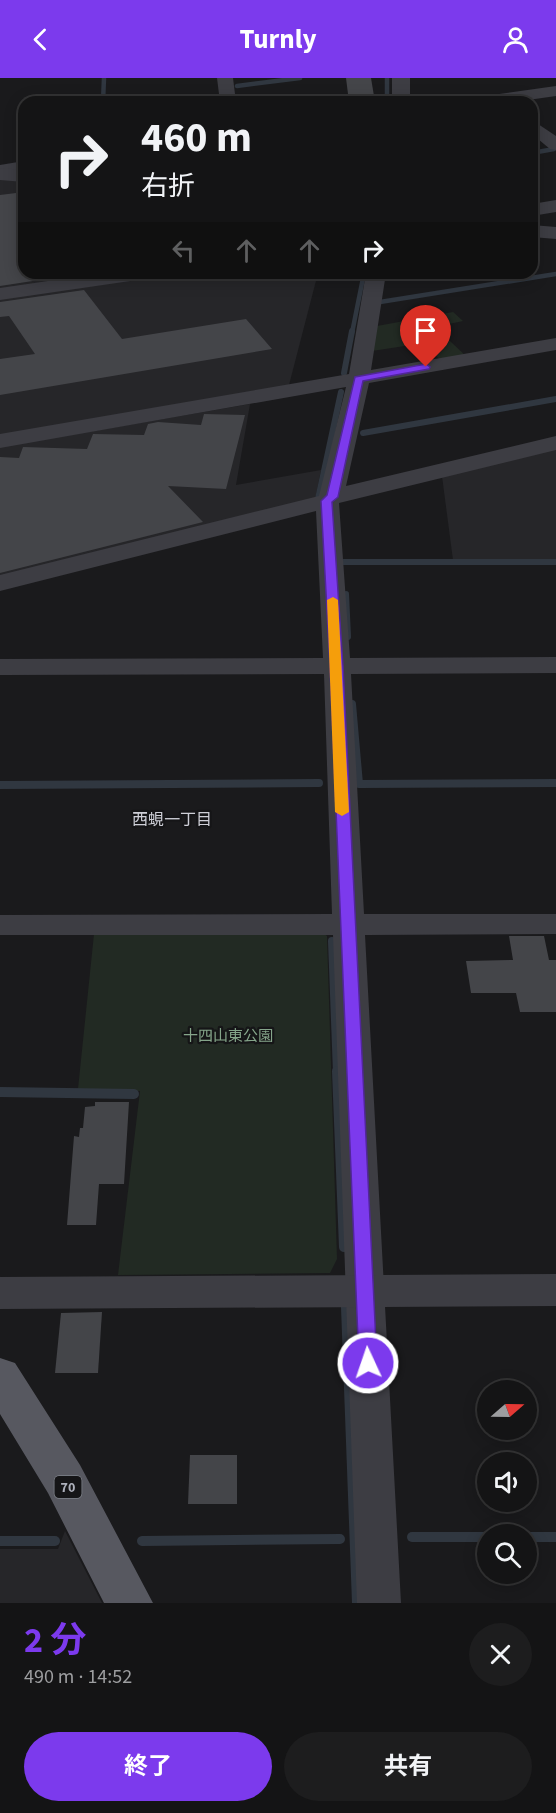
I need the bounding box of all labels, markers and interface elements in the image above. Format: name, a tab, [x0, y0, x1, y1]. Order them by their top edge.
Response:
text: Turnly	[239, 20, 317, 59]
icon: back	[24, 23, 57, 56]
icon: person	[499, 23, 532, 56]
text: 460 m	[141, 108, 252, 168]
icon: right	[42, 120, 120, 198]
text: 右折	[141, 167, 195, 206]
icon: left	[167, 234, 200, 267]
icon: ahead	[230, 234, 263, 267]
icon: ahead	[293, 234, 326, 267]
icon: right	[356, 234, 389, 267]
pin	[400, 305, 451, 367]
icon: arrive	[409, 314, 442, 347]
district label: 西蜆一丁目	[132, 809, 212, 831]
park label: 十四山東公園	[183, 1026, 273, 1047]
position arrow	[336, 1331, 400, 1395]
north arrow	[477, 1380, 537, 1440]
map controls	[477, 1380, 537, 1584]
button: sound	[477, 1452, 537, 1512]
road number: 70	[54, 1476, 82, 1498]
button: search	[477, 1524, 537, 1584]
text: 2 分	[24, 1615, 86, 1666]
button: close	[469, 1623, 532, 1686]
text: 490 m · 14:52	[24, 1663, 132, 1691]
button: 終了	[24, 1732, 272, 1801]
button: 共有	[284, 1732, 532, 1801]

